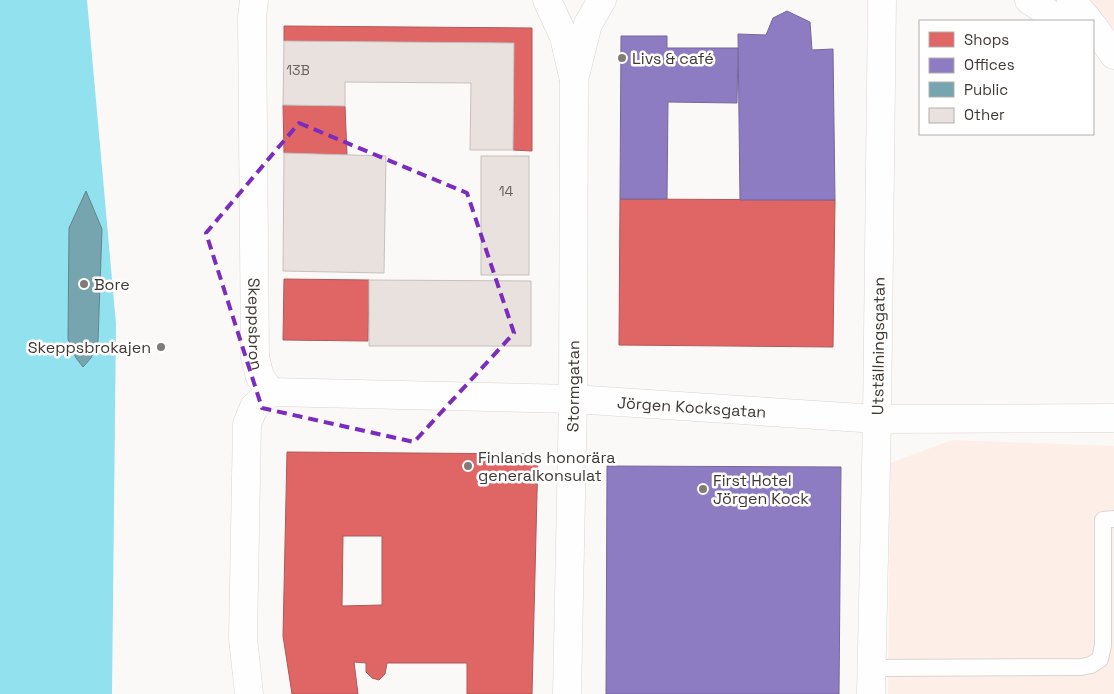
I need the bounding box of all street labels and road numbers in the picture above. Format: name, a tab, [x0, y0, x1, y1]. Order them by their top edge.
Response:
street label: Utställningsgatan	[867, 277, 889, 415]
street label: Skeppsbron	[244, 278, 268, 372]
street label: Stormgatan	[562, 340, 584, 432]
street label: Jörgen Kocksgatan	[616, 391, 767, 422]

